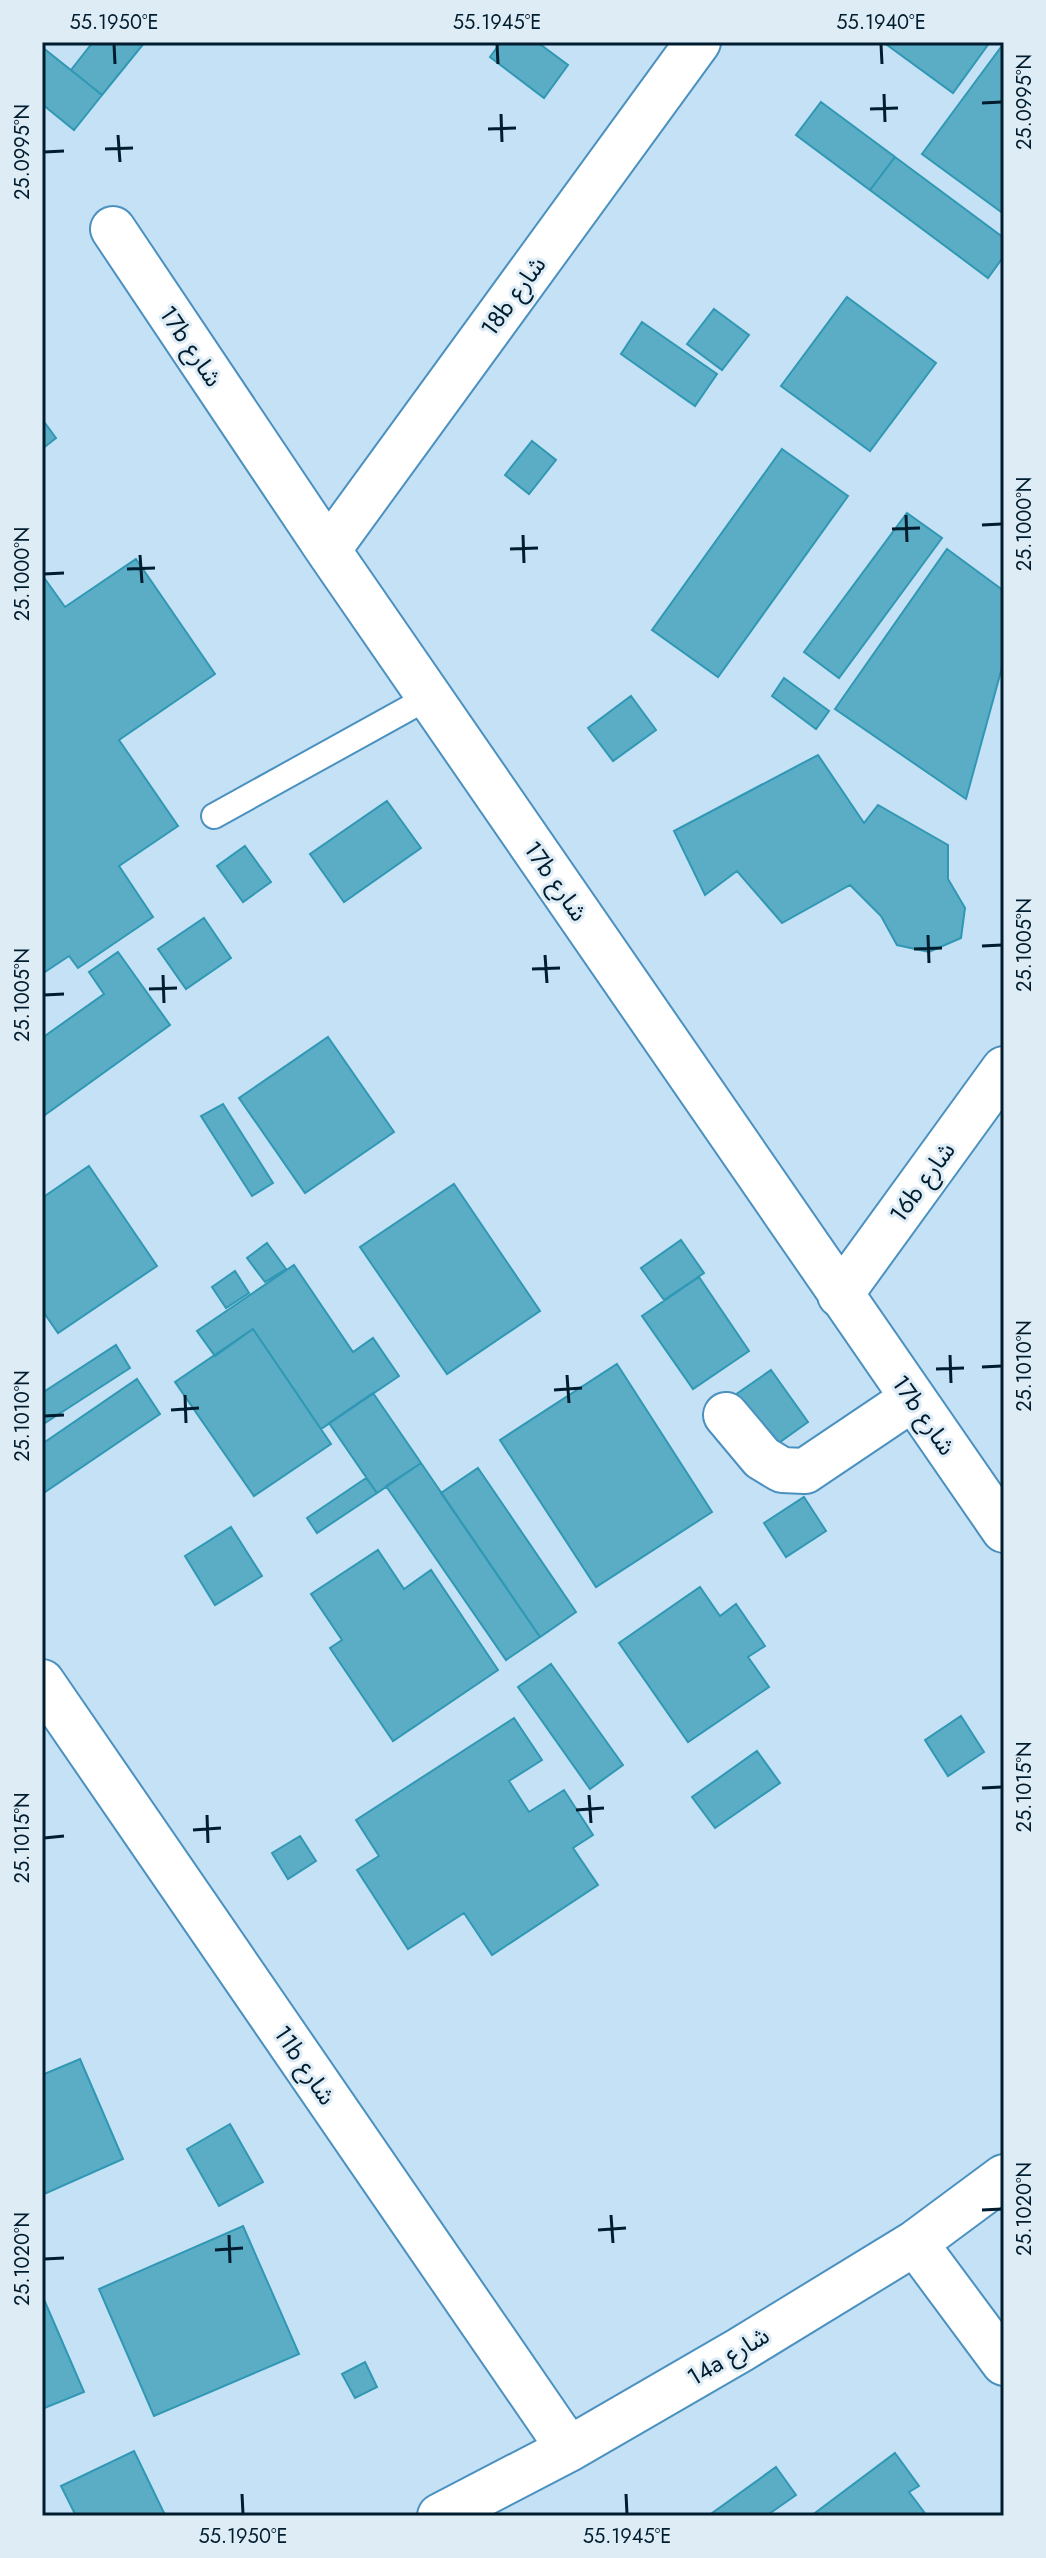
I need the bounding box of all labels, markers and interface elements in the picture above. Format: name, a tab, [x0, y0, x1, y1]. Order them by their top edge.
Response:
text: 55.1950°E	[70, 8, 158, 37]
text: 55.1945°E	[453, 8, 541, 37]
text: 55.1940°E	[836, 8, 926, 37]
text: 25.0995°N	[1010, 54, 1039, 150]
text: 25.0995°N	[8, 104, 37, 200]
street label: 18b شارع	[472, 249, 554, 343]
street label: 17b شارع	[151, 298, 231, 394]
text: 25.1000°N	[1010, 477, 1039, 571]
text: 25.1000°N	[8, 527, 37, 621]
street label: 17b شارع	[516, 834, 596, 928]
text: 25.1005°N	[1010, 898, 1039, 992]
text: 25.1005°N	[8, 948, 37, 1042]
street label: 16b شارع	[881, 1134, 963, 1230]
text: 25.1010°N	[1010, 1320, 1039, 1412]
street label: 17b شارع	[884, 1368, 964, 1462]
text: 25.1010°N	[8, 1370, 37, 1462]
text: 25.1015°N	[1010, 1742, 1039, 1833]
text: 25.1015°N	[8, 1793, 37, 1884]
street label: 11b شارع	[266, 2018, 344, 2112]
text: 25.1020°N	[1010, 2162, 1039, 2256]
text: 25.1020°N	[8, 2212, 37, 2306]
street label: 14a شارع	[680, 2318, 776, 2394]
text: 55.1950°E	[199, 2522, 287, 2551]
text: 55.1945°E	[583, 2522, 671, 2551]

